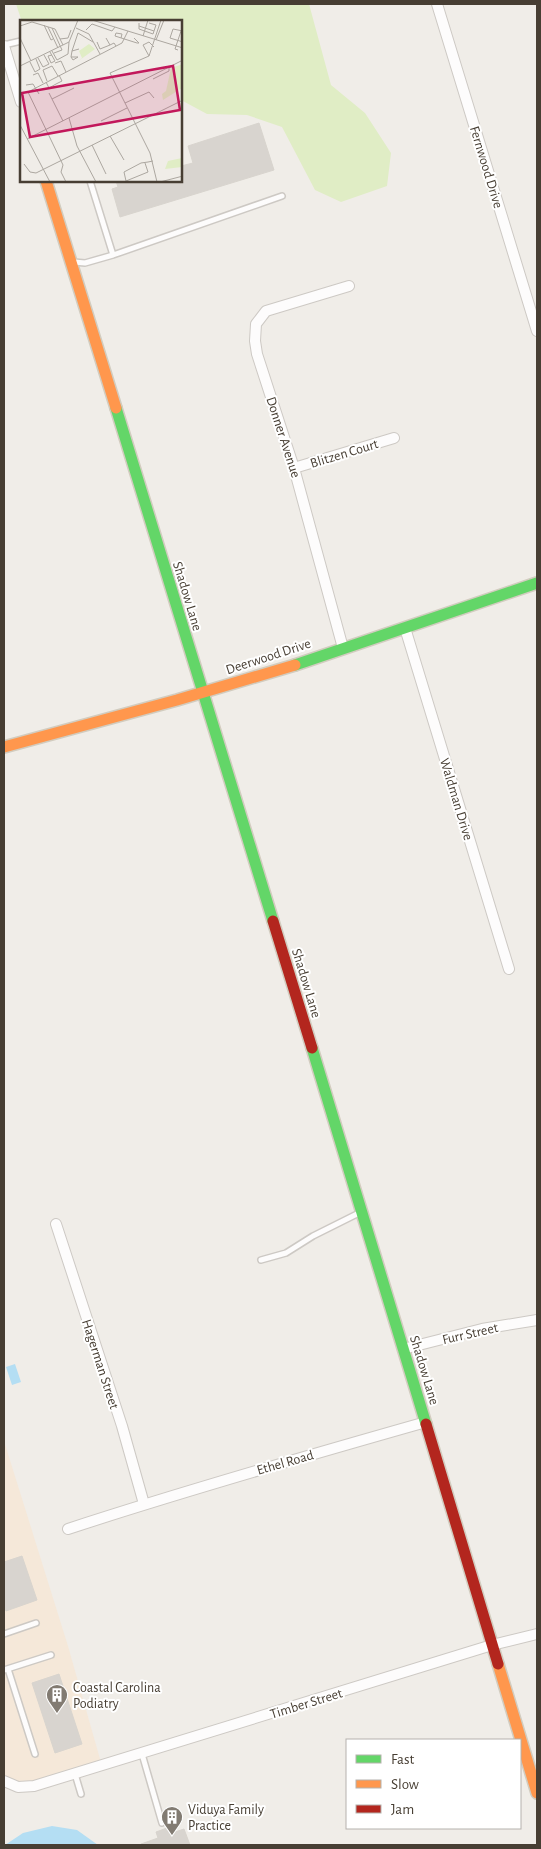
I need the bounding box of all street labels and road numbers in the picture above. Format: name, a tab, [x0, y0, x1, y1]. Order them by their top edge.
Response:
street label: Fernwood Drive	[467, 125, 505, 210]
street label: Donner Avenue	[263, 395, 303, 480]
street label: Blitzen Court	[309, 437, 380, 471]
street label: Shadow Lane	[170, 560, 204, 633]
street label: Deerwood Drive	[224, 637, 312, 677]
street label: Waldman Drive	[437, 757, 475, 842]
street label: Shadow Lane	[289, 947, 323, 1020]
street label: Hagerman Street	[79, 1318, 121, 1411]
street label: Furr Street	[441, 1321, 500, 1347]
street label: Shadow Lane	[407, 1334, 441, 1407]
street label: Ethel Road	[255, 1448, 315, 1478]
street label: Timber Street	[268, 1686, 345, 1722]

